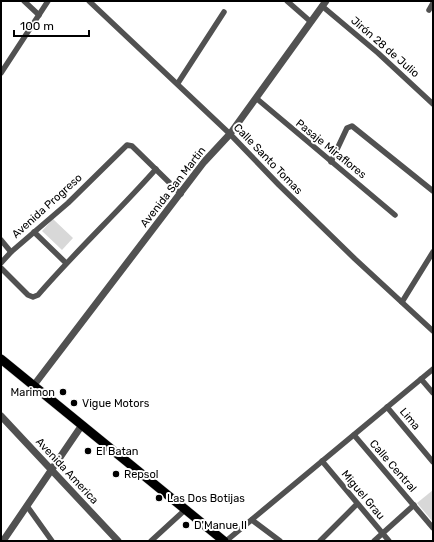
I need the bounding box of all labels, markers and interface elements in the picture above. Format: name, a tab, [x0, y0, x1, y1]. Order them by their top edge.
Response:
scale bar	[14, 12, 89, 38]
street label: Jirón 28 de Julio	[348, 14, 422, 80]
text: 100 m	[20, 19, 54, 33]
street label: Pasaje Miraflores	[293, 117, 369, 182]
street label: Calle Santo Tomas	[231, 121, 305, 197]
street label: Avenida San Martin	[138, 144, 208, 230]
street label: Avenida Progreso	[9, 171, 85, 241]
place label: Marimon	[11, 386, 55, 399]
marker: Marimon	[58, 387, 68, 397]
place label: Vigue Motors	[82, 397, 150, 410]
marker: Vigue Motors	[69, 398, 79, 408]
street label: Lima	[397, 405, 423, 433]
street label: Avenida America	[33, 435, 101, 507]
street label: Calle Central	[367, 437, 419, 495]
place label: El Batan	[96, 445, 138, 458]
marker: El Batan	[83, 446, 93, 456]
place label: Repsol	[124, 468, 158, 481]
street label: Miguel Grau	[339, 468, 387, 522]
marker: Repsol	[111, 469, 121, 479]
place label: Las Dos Botijas	[167, 492, 245, 505]
marker: Las Dos Botijas	[154, 493, 164, 503]
place label: D'Manue II	[194, 519, 247, 532]
marker: D'Manue II	[181, 520, 191, 530]

